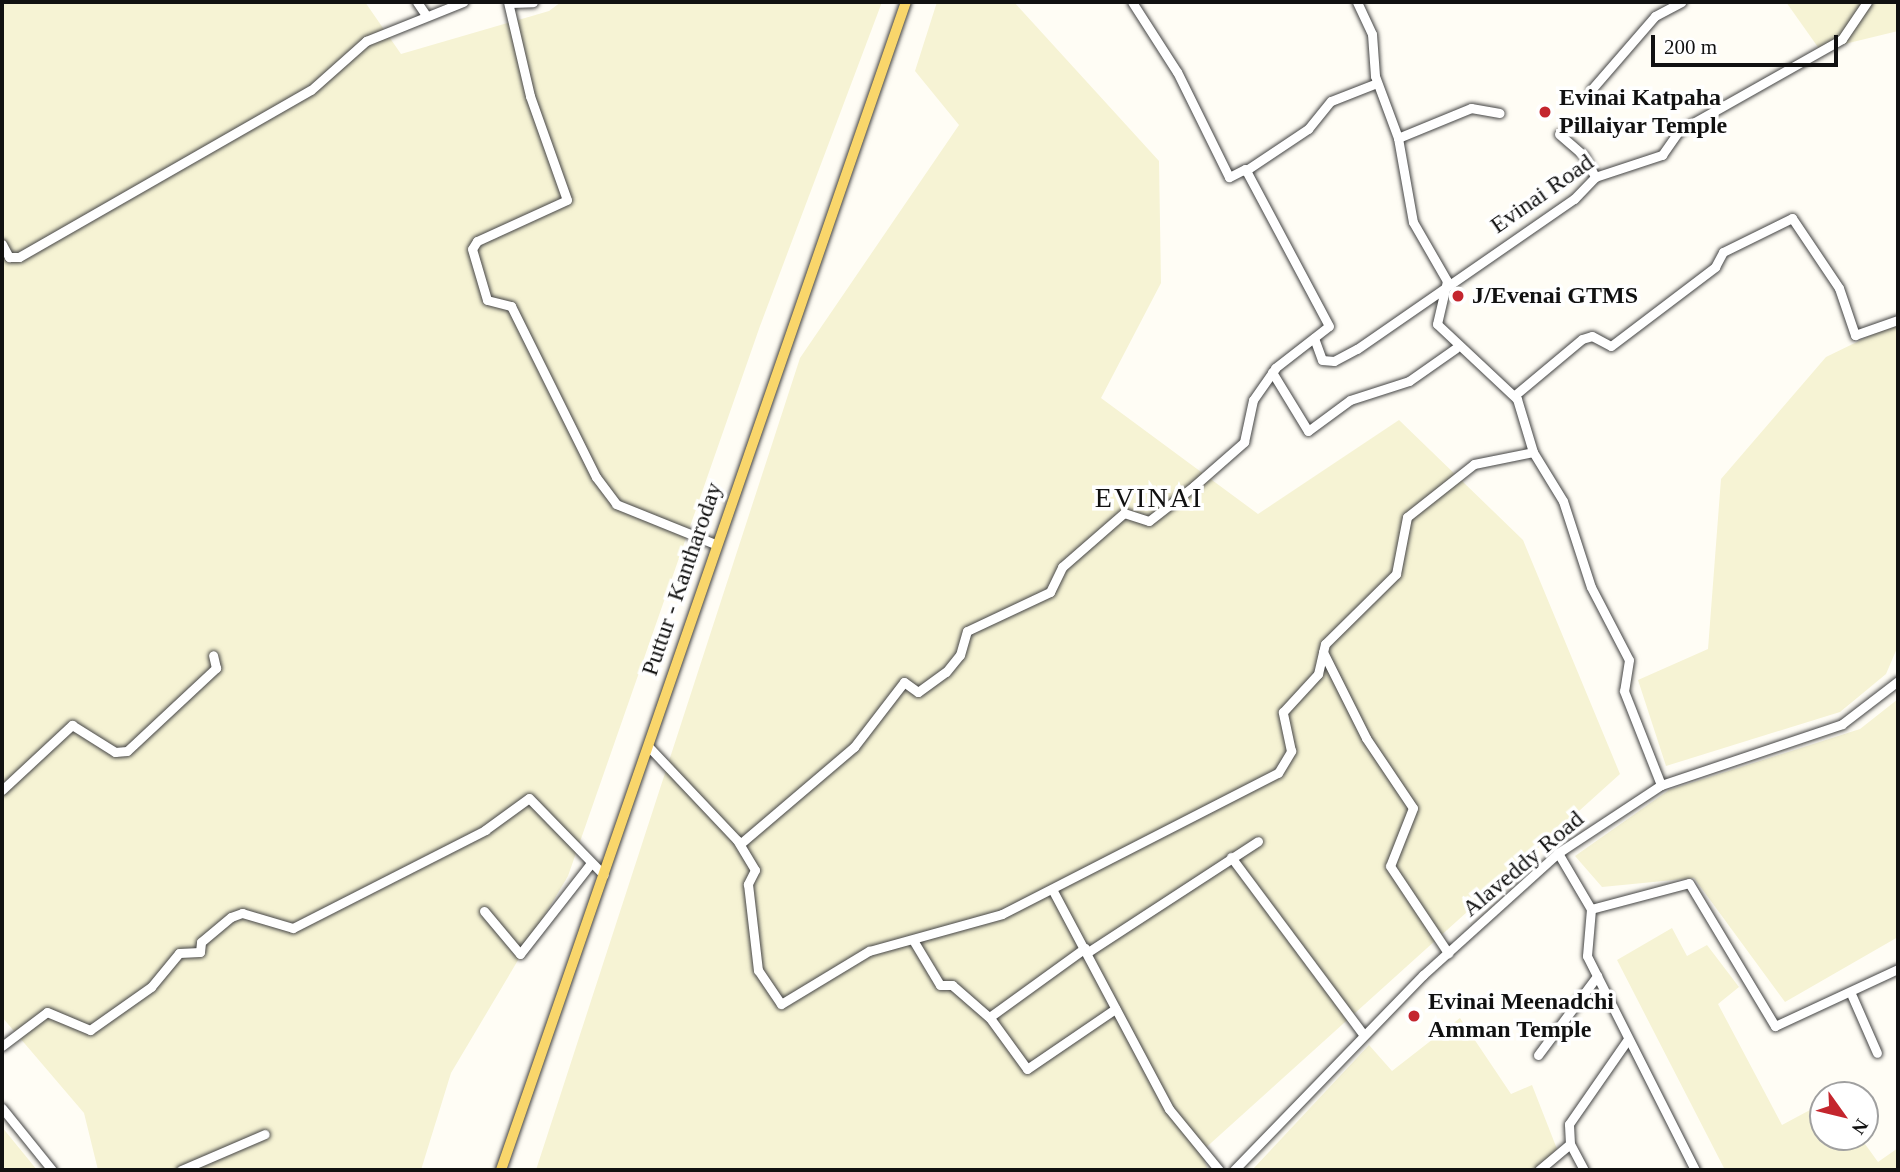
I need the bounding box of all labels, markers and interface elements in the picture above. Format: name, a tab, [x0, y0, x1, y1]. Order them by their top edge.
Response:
scale bar	[1655, 21, 1842, 65]
text: 200 m	[1664, 35, 1717, 59]
place label: Evinai Katpaha Pillaiyar Temple	[1559, 84, 1728, 140]
marker: Evinai Katpaha Pillaiyar Temple	[1537, 104, 1553, 120]
street label: Evinai Road	[1485, 148, 1599, 240]
place label: J/Evenai GTMS	[1472, 282, 1638, 310]
marker: J/Evenai GTMS	[1450, 288, 1466, 304]
street label: Puttur - Kantharoday	[635, 479, 729, 679]
district label: EVINAI	[1096, 481, 1202, 515]
street label: Alaveddy Road	[1456, 805, 1590, 923]
place label: Evinai Meenadchi Amman Temple	[1428, 988, 1614, 1044]
marker: Evinai Meenadchi Amman Temple	[1406, 1008, 1422, 1024]
north arrow	[1809, 1081, 1879, 1151]
text: N	[1848, 1115, 1873, 1138]

